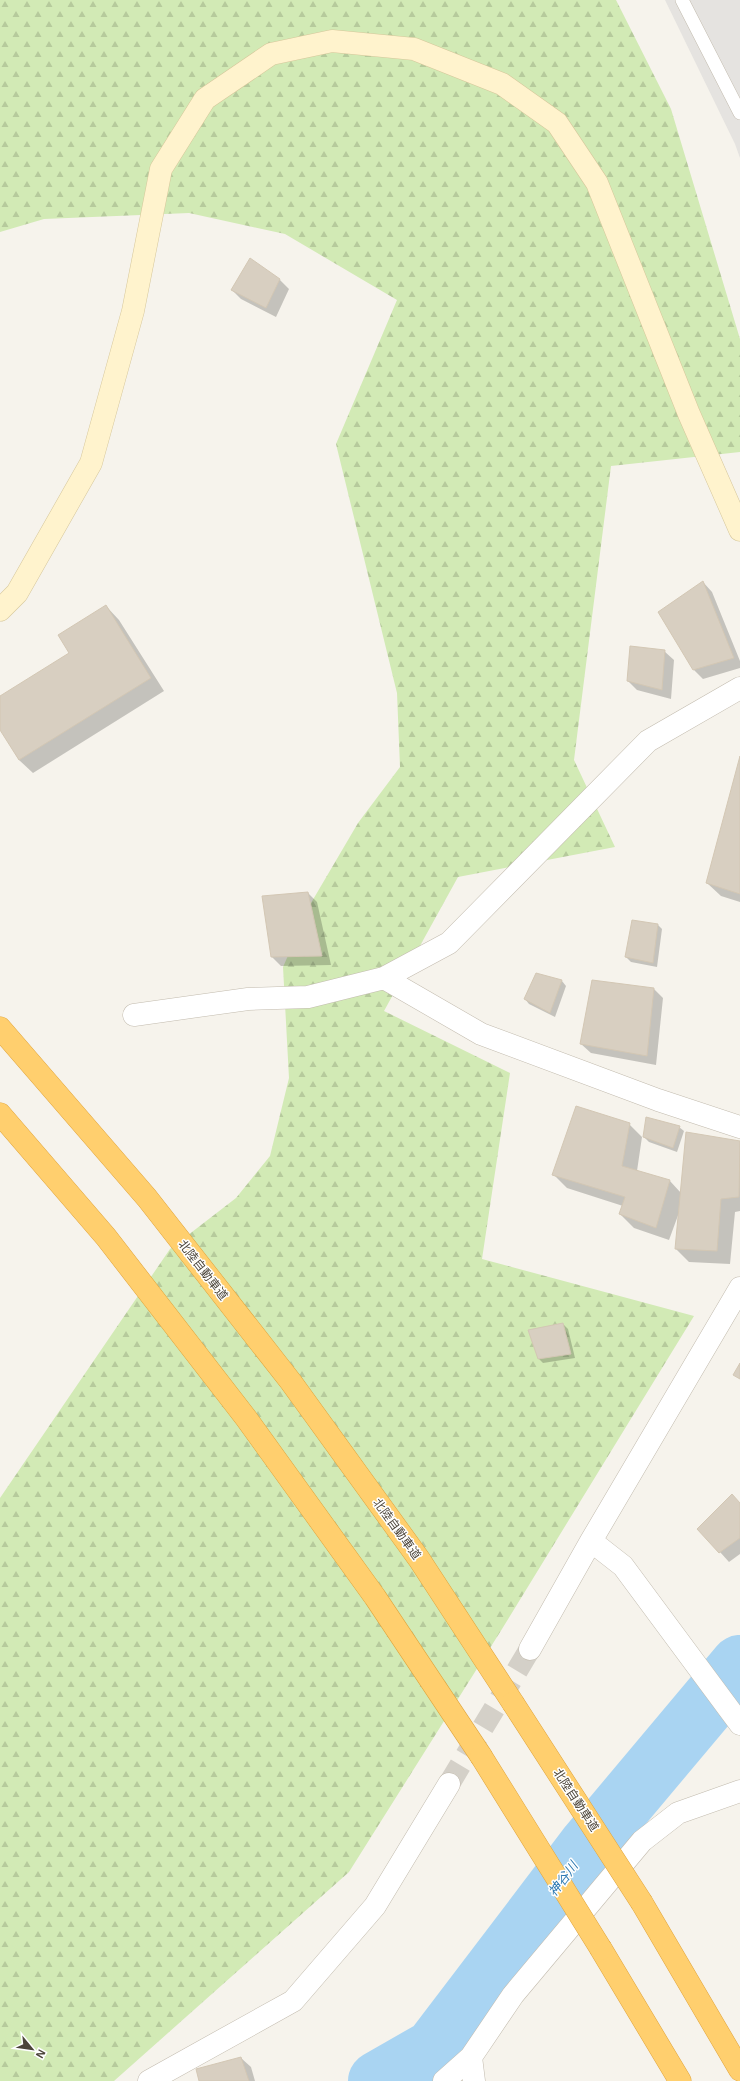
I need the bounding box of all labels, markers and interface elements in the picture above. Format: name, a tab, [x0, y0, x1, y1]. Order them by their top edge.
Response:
street label: 北陸自動車道	[175, 1237, 231, 1303]
street label: 北陸自動車道	[370, 1496, 424, 1562]
street label: 北陸自動車道	[551, 1766, 601, 1834]
water label: 神谷川	[545, 1857, 582, 1899]
north arrow	[12, 2029, 52, 2069]
text: N	[34, 2047, 48, 2060]

